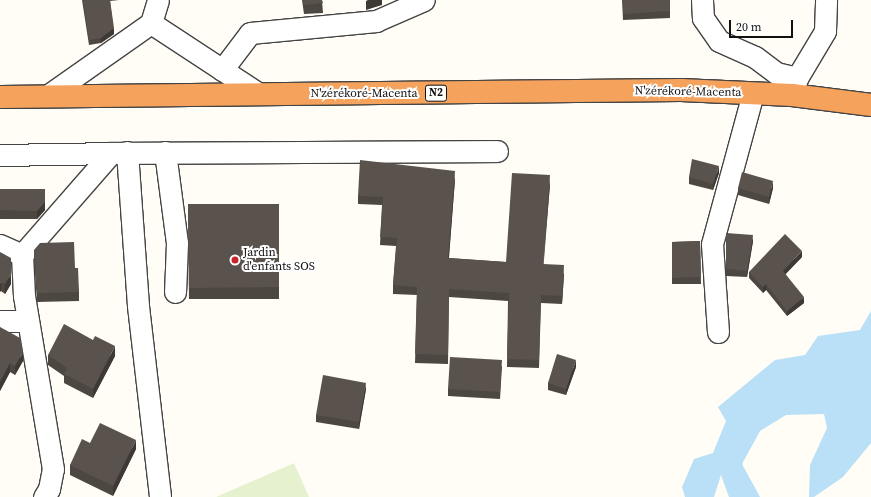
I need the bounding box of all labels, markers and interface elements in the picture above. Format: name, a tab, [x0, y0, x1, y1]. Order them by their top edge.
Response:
scale bar	[731, 12, 795, 38]
text: 20 m	[736, 19, 762, 35]
road number: N2	[425, 84, 447, 102]
street label: N'zérékoré-Macenta	[634, 84, 742, 100]
street label: N'zérékoré-Macenta	[310, 87, 418, 101]
place label: Jardin d'enfants SOS	[243, 246, 315, 274]
marker: Jardin d'enfants SOS	[230, 255, 240, 265]

